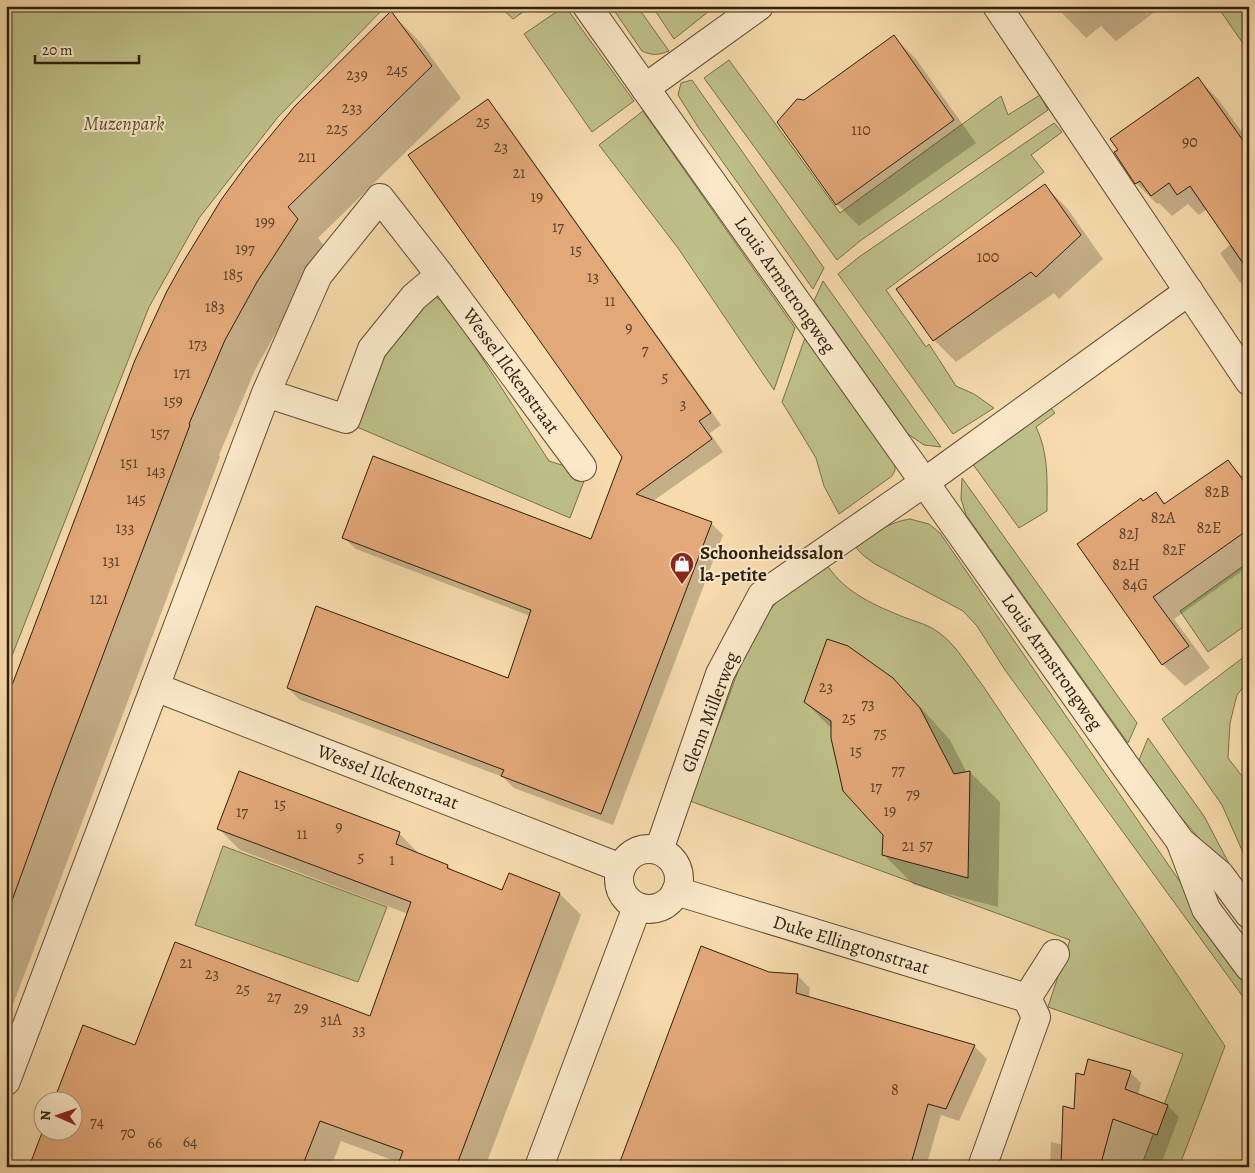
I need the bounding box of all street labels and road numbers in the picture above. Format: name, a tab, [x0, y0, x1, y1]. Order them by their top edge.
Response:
street label: Louis Armstrongweg	[728, 211, 842, 359]
street label: Wessel Ilckenstraat	[456, 302, 565, 439]
street label: Louis Armstrongweg	[995, 588, 1109, 736]
street label: Glenn Millerweg	[675, 647, 745, 776]
street label: Wessel Ilckenstraat	[313, 738, 462, 816]
street label: Duke Ellingtonstraat	[770, 909, 932, 981]

